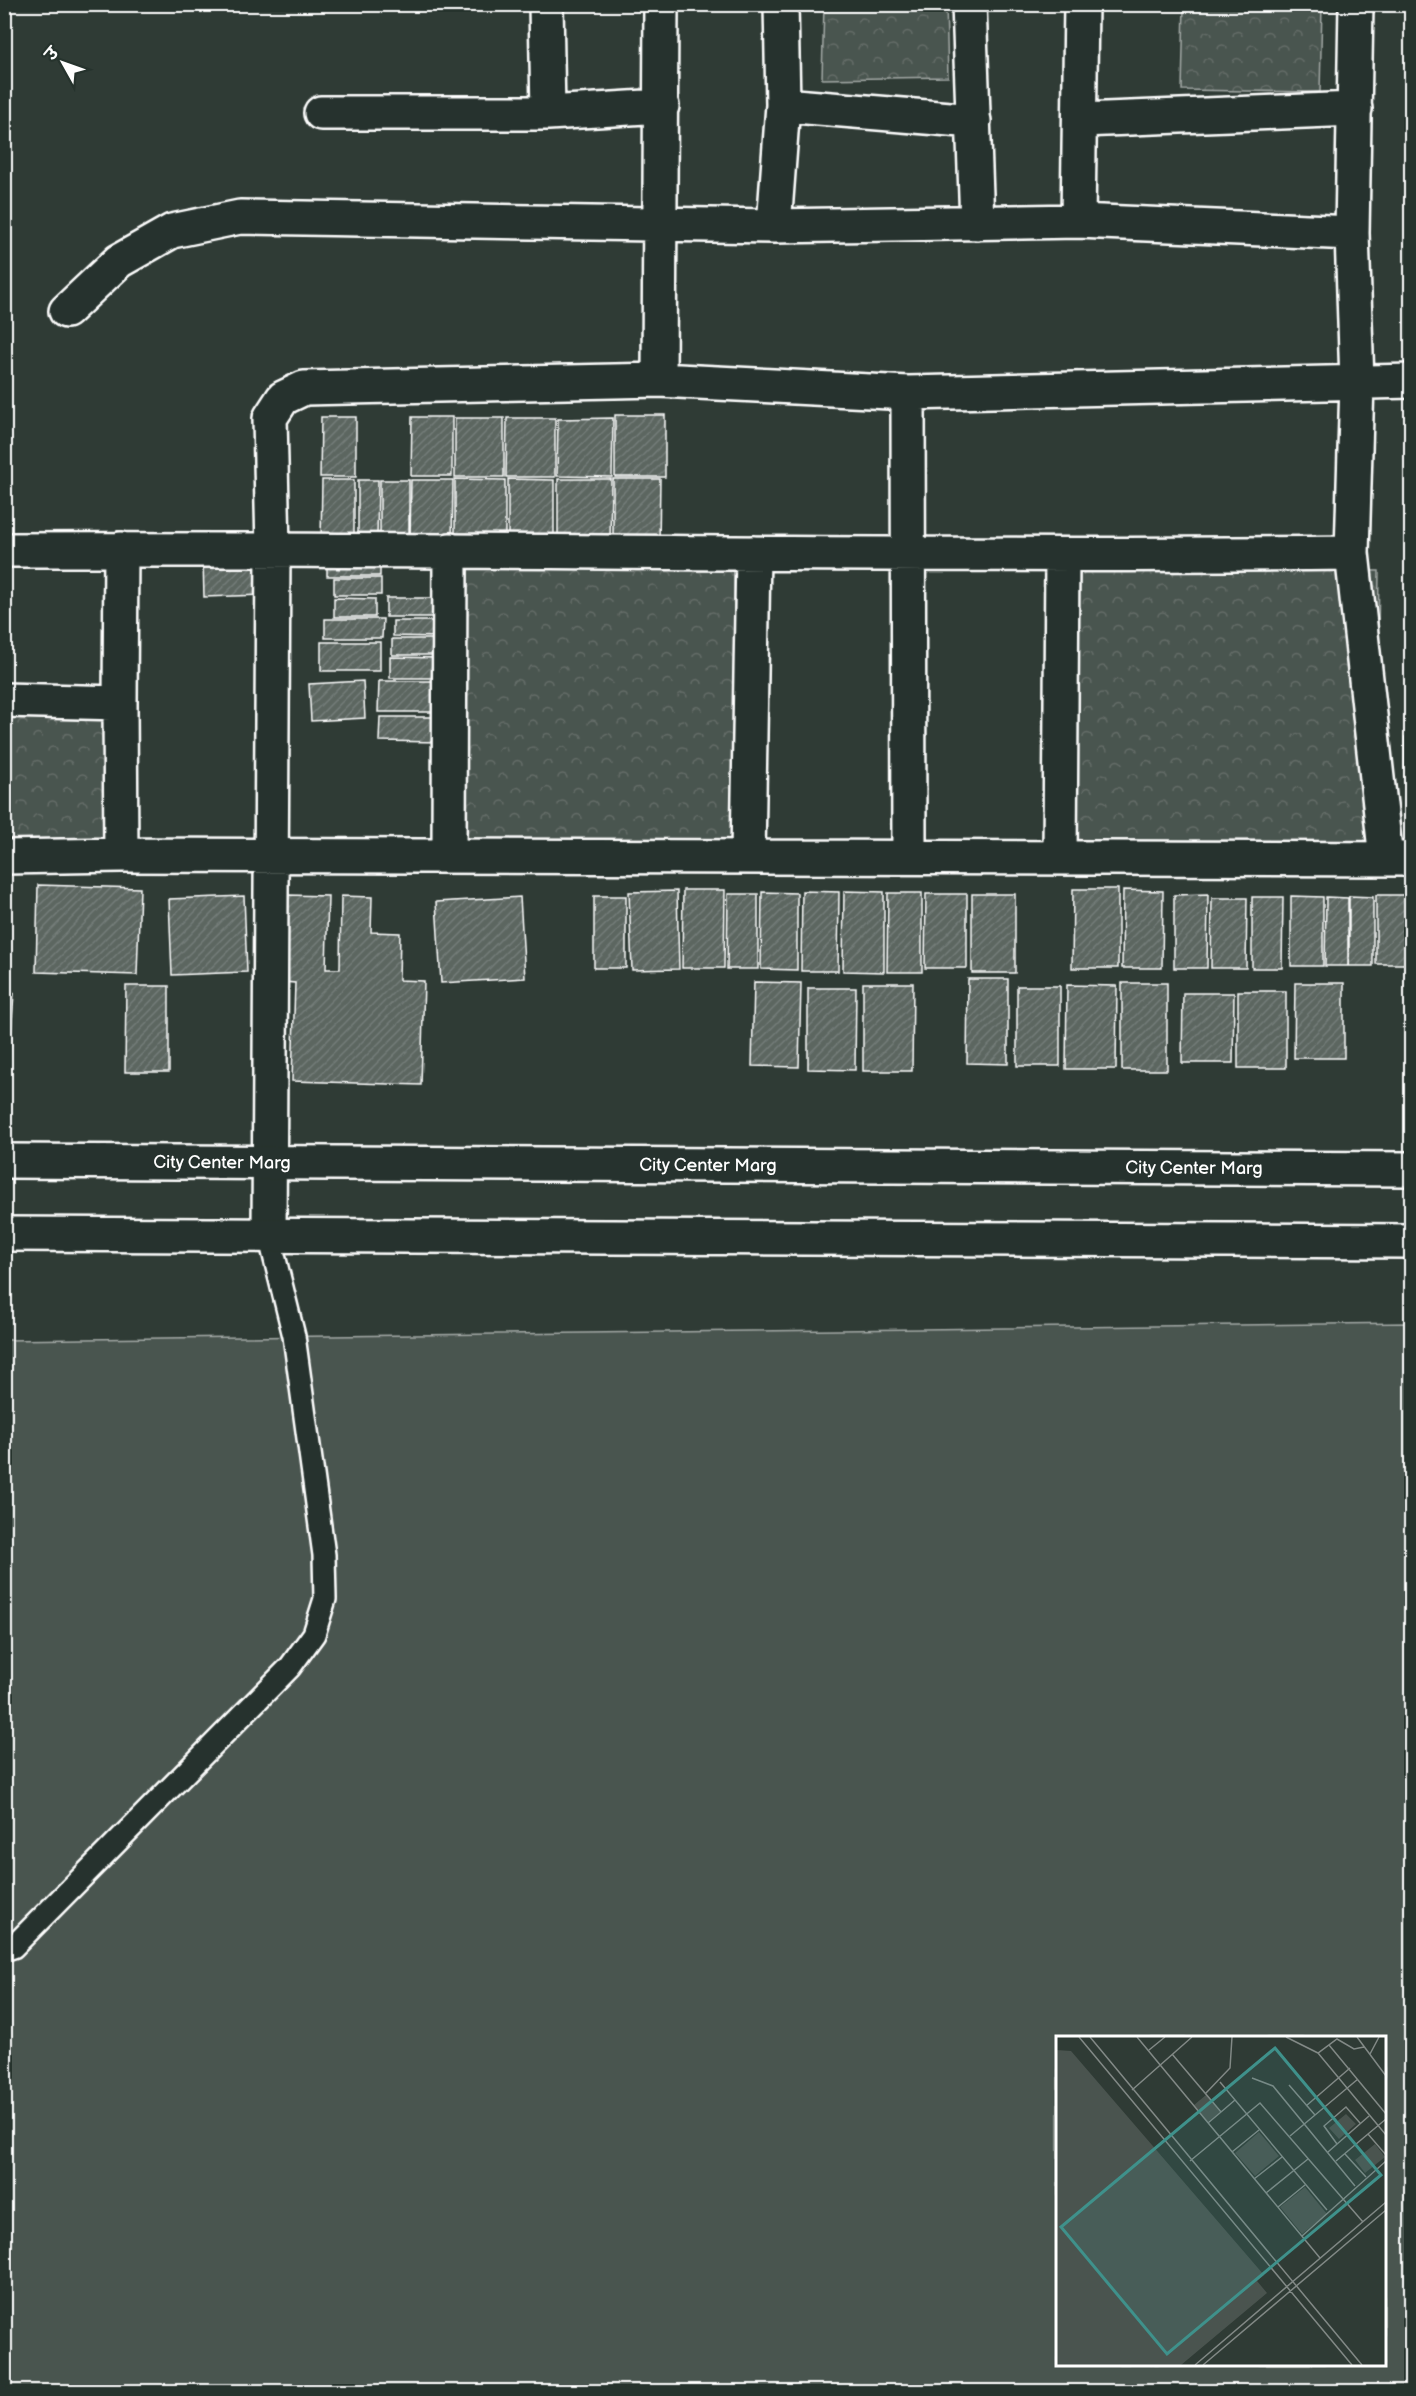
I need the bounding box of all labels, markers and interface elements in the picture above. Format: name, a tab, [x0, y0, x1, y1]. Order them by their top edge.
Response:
north arrow	[33, 33, 93, 93]
text: उ	[41, 43, 64, 66]
street label: City Center Marg	[153, 1151, 291, 1173]
street label: City Center Marg	[639, 1154, 777, 1176]
street label: City Center Marg	[1125, 1157, 1263, 1179]
inset map	[1056, 2036, 1386, 2366]

